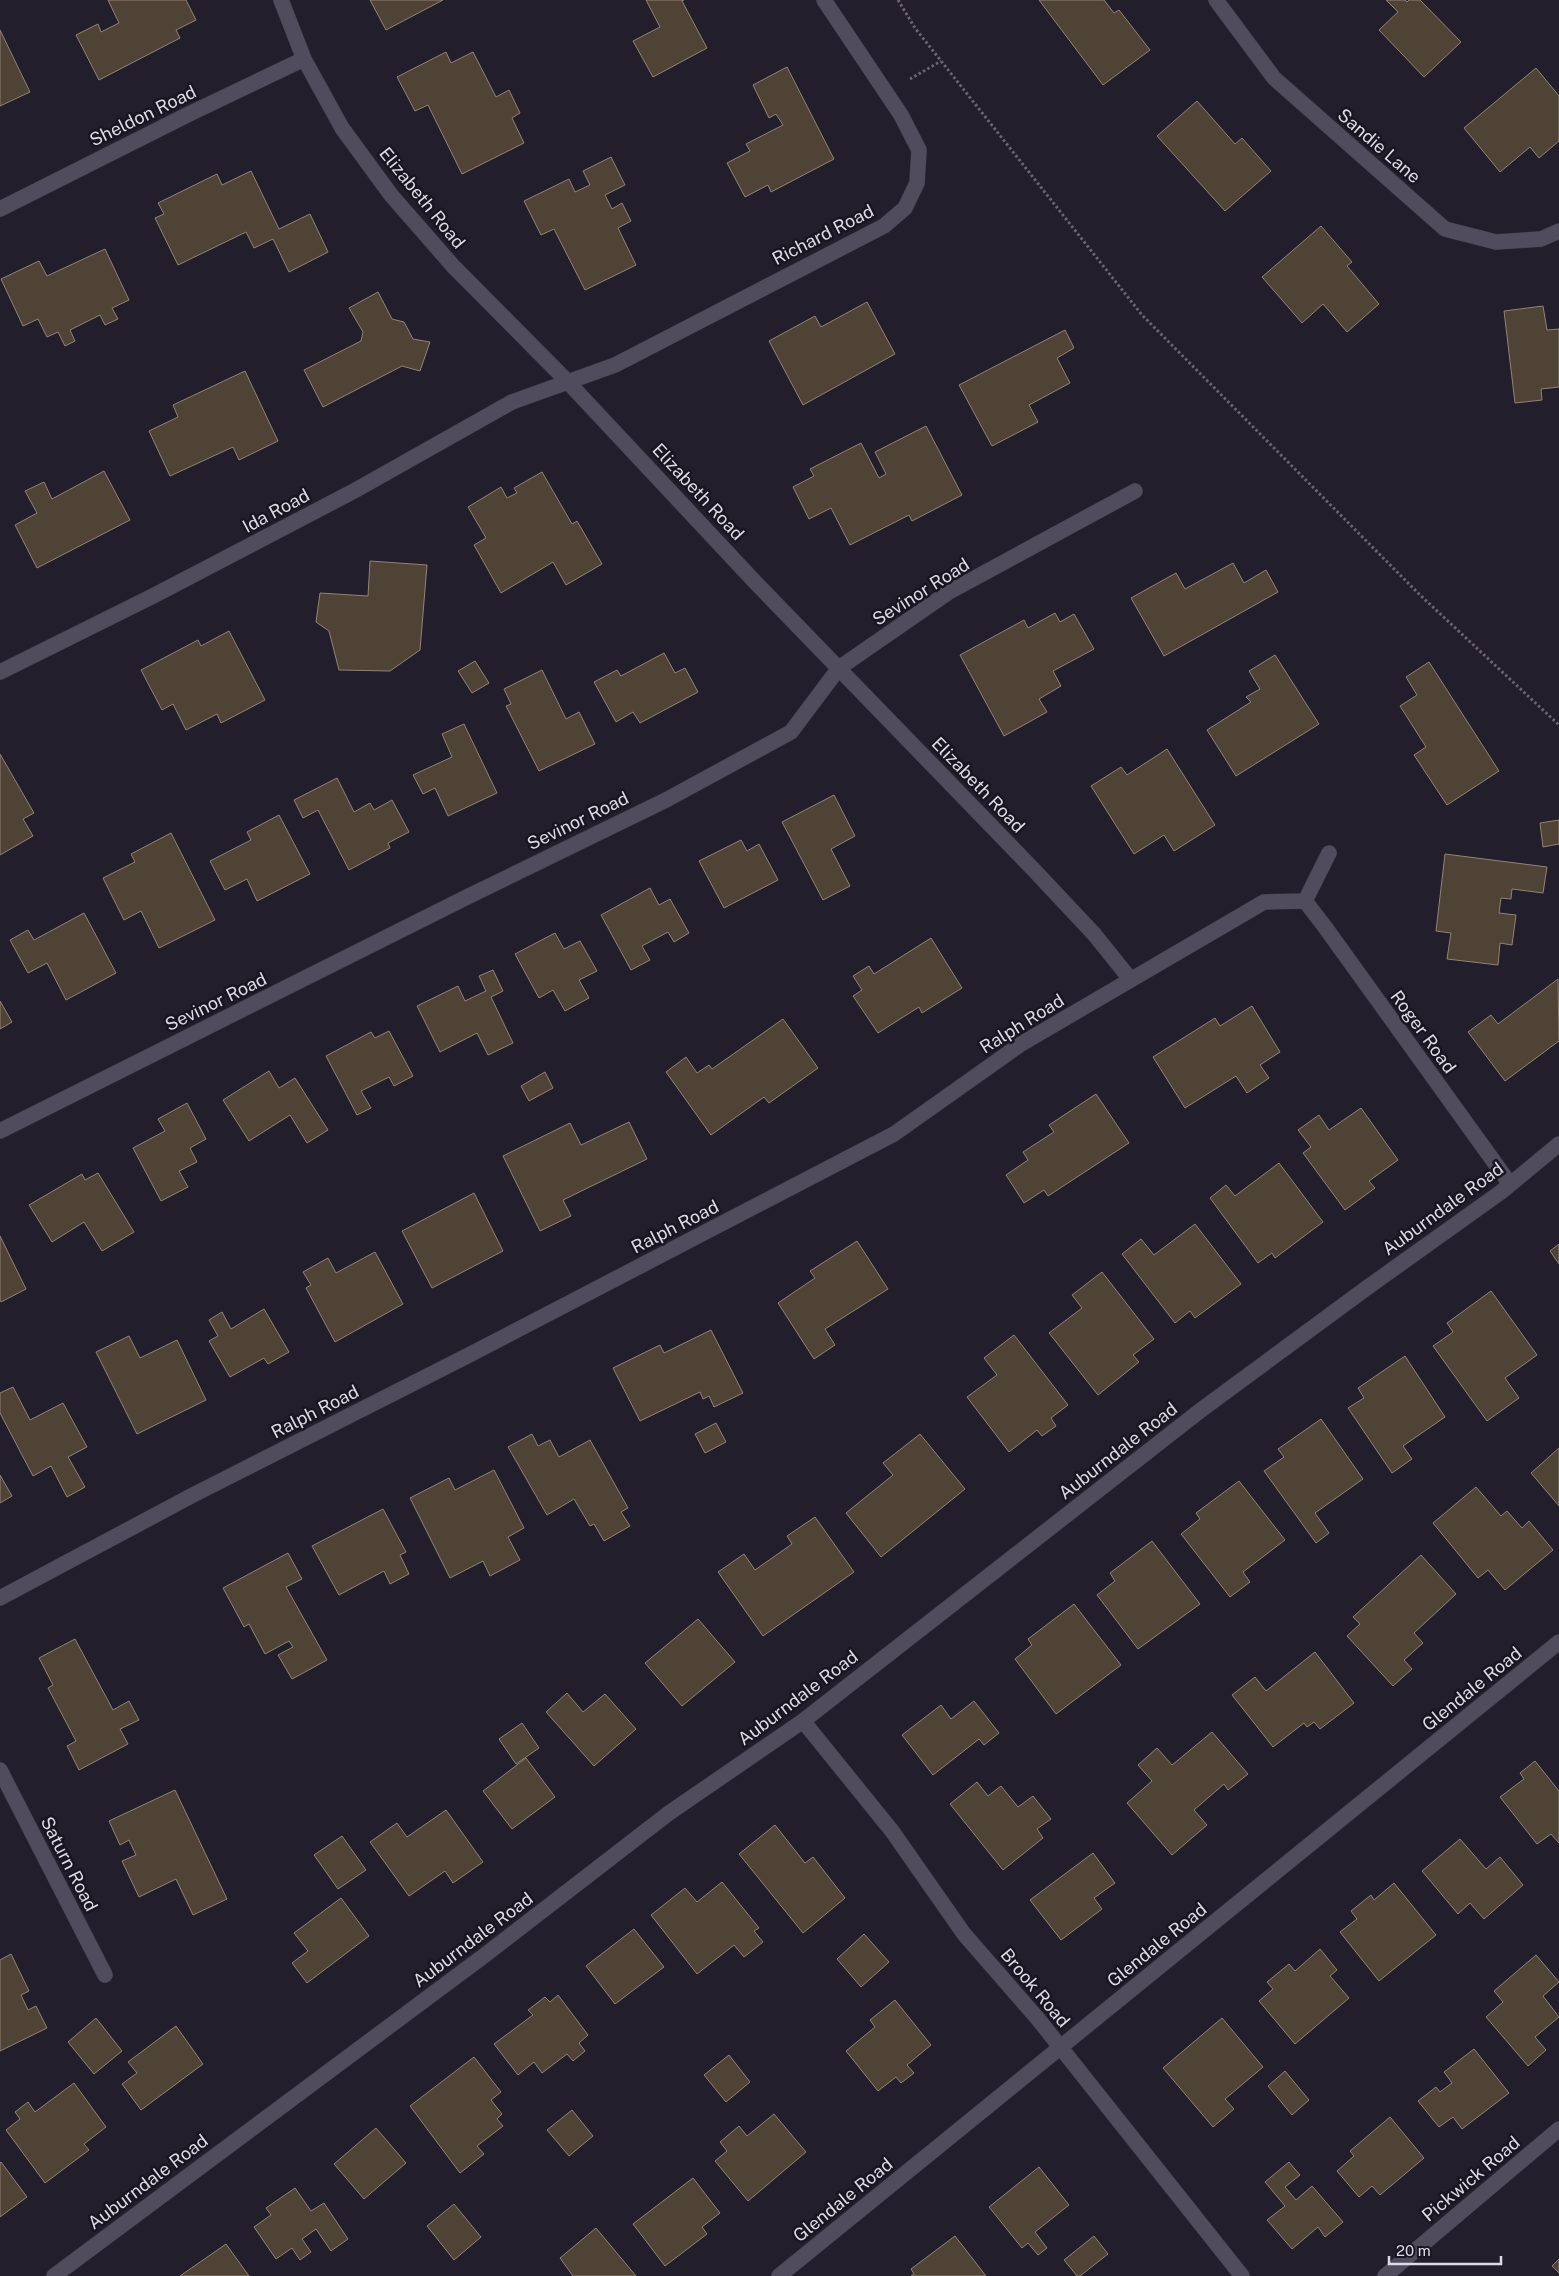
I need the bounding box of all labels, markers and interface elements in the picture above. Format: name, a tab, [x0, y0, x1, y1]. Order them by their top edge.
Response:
street label: Sheldon Road	[86, 81, 199, 150]
street label: Sandie Lane	[1334, 104, 1425, 187]
street label: Elizabeth Road	[375, 143, 470, 253]
street label: Richard Road	[768, 200, 877, 269]
street label: Elizabeth Road	[648, 439, 748, 544]
street label: Ida Road	[239, 484, 313, 537]
street label: Sevinor Road	[868, 553, 973, 630]
street label: Elizabeth Road	[928, 733, 1029, 837]
street label: Sevinor Road	[524, 787, 632, 854]
street label: Sevinor Road	[162, 968, 270, 1035]
street label: Roger Road	[1386, 986, 1460, 1077]
street label: Ralph Road	[976, 989, 1068, 1058]
street label: Auburndale Road	[1378, 1158, 1507, 1260]
street label: Ralph Road	[627, 1196, 722, 1258]
street label: Ralph Road	[267, 1381, 362, 1443]
street label: Auburndale Road	[1054, 1398, 1181, 1503]
street label: Glendale Road	[1418, 1642, 1526, 1735]
street label: Auburndale Road	[734, 1646, 862, 1750]
street label: Saturn Road	[37, 1813, 102, 1915]
street label: Auburndale Road	[409, 1888, 537, 1992]
street label: Glendale Road	[1103, 1898, 1211, 1991]
street label: Brook Road	[996, 1944, 1074, 2031]
street label: Auburndale Road	[84, 2130, 212, 2234]
street label: Pickwick Road	[1418, 2132, 1524, 2226]
street label: Glendale Road	[789, 2153, 897, 2246]
scale bar	[1389, 2234, 1502, 2266]
text: 20 m	[1396, 2242, 1431, 2259]

